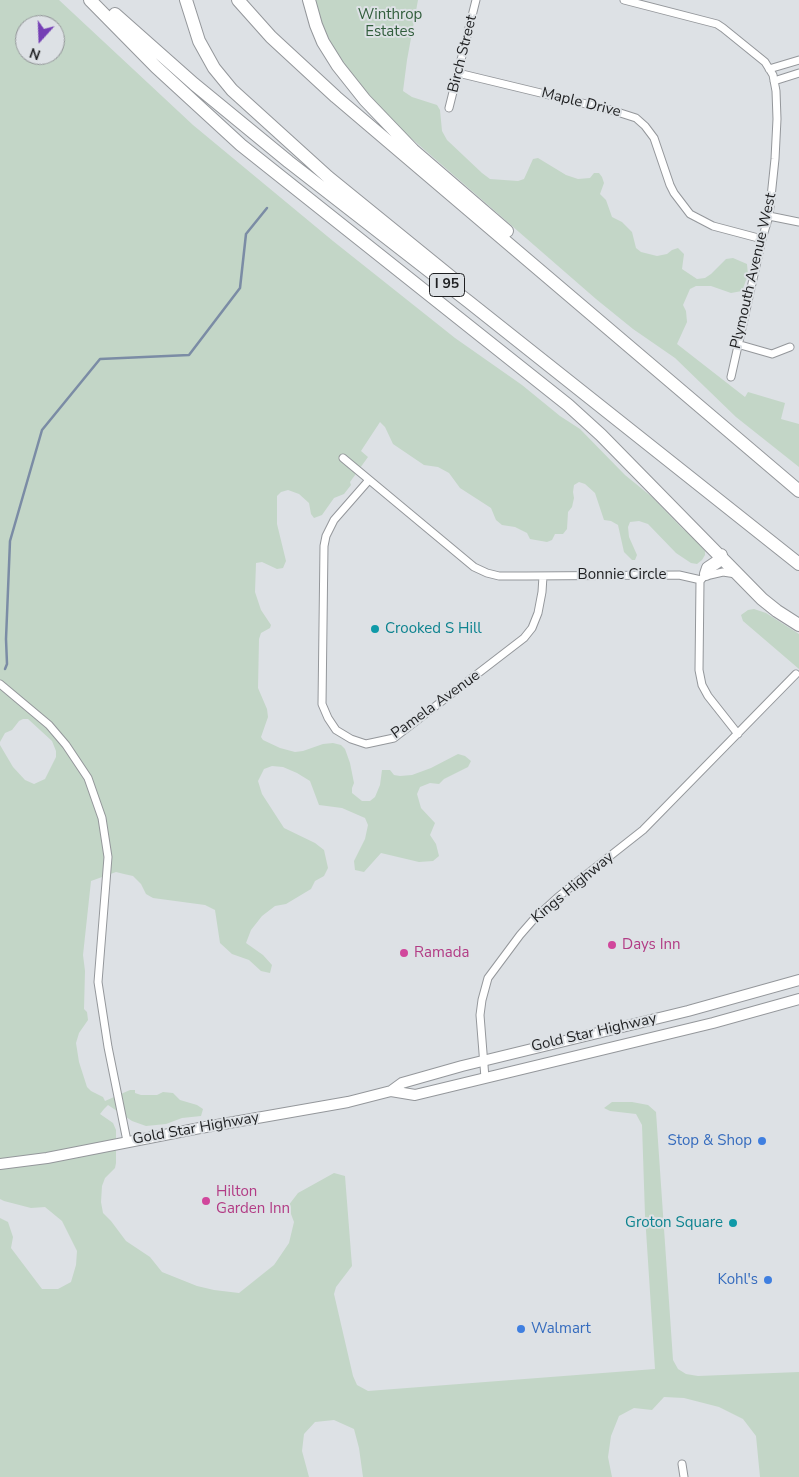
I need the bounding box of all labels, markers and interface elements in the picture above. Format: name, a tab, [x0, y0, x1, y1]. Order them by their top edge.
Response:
park label: Winthrop Estates	[358, 6, 422, 41]
street label: Birch Street	[445, 13, 481, 95]
north arrow	[15, 15, 65, 65]
text: N	[27, 43, 43, 64]
street label: Maple Drive	[539, 84, 623, 122]
street label: Plymouth Avenue West	[727, 191, 781, 351]
road number: I 95	[430, 274, 464, 296]
street label: Bonnie Circle	[578, 566, 666, 584]
place label: Crooked S Hill	[385, 620, 482, 638]
marker: Crooked S Hill	[369, 623, 381, 635]
street label: Pamela Avenue	[388, 667, 484, 743]
street label: Kings Highway	[528, 849, 618, 927]
place label: Days Inn	[622, 936, 681, 954]
marker: Days Inn	[606, 939, 618, 951]
place label: Ramada	[414, 944, 469, 962]
marker: Ramada	[398, 947, 410, 959]
street label: Gold Star Highway	[530, 1010, 658, 1056]
street label: Gold Star Highway	[131, 1109, 261, 1149]
place label: Stop & Shop	[668, 1132, 752, 1150]
marker: Stop & Shop	[756, 1135, 768, 1147]
place label: Hilton Garden Inn	[216, 1183, 290, 1218]
marker: Hilton Garden Inn	[200, 1195, 212, 1207]
place label: Groton Square	[625, 1214, 723, 1232]
marker: Groton Square	[727, 1217, 739, 1229]
place label: Kohl's	[718, 1271, 758, 1289]
marker: Kohl's	[762, 1274, 774, 1286]
place label: Walmart	[531, 1320, 591, 1338]
marker: Walmart	[515, 1323, 527, 1335]

